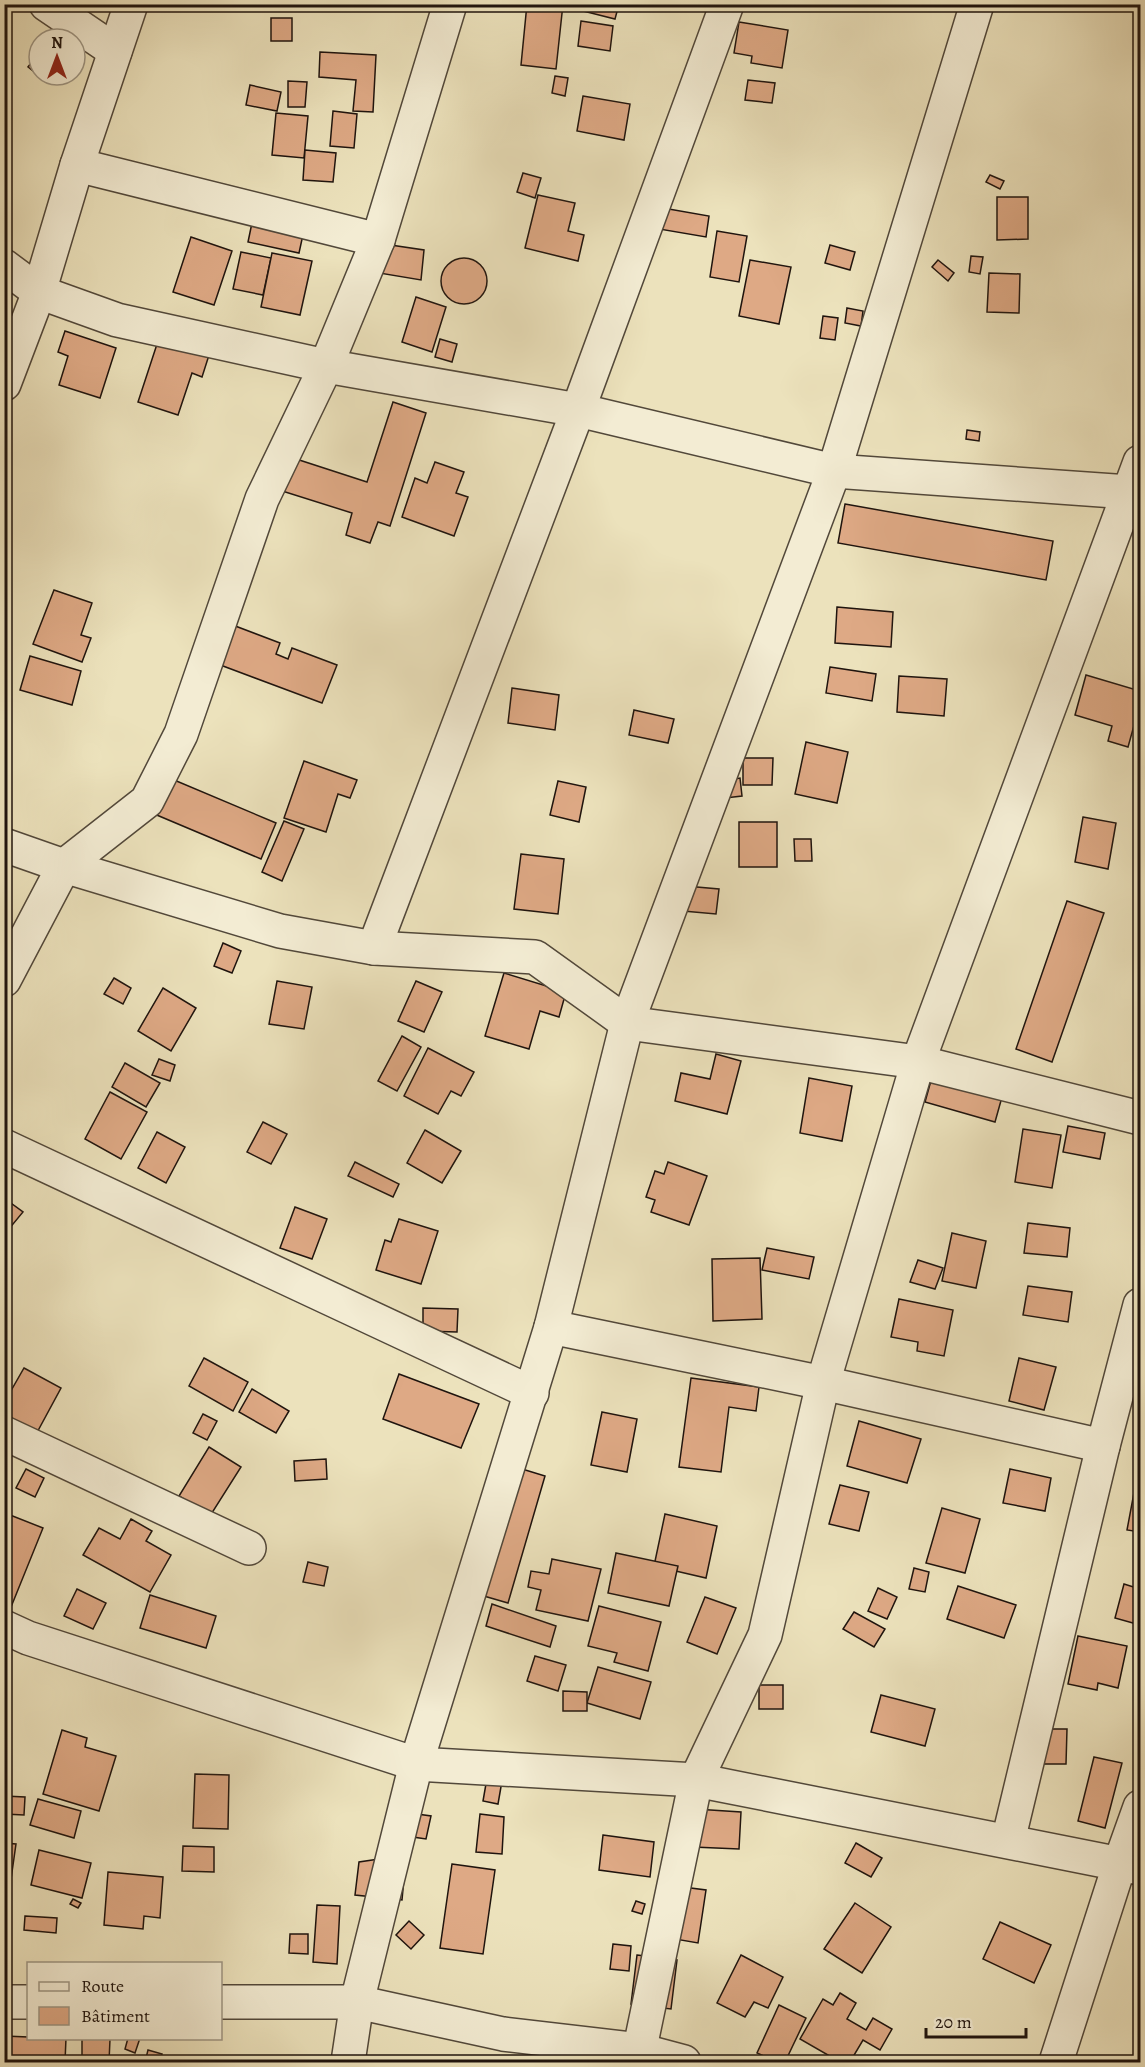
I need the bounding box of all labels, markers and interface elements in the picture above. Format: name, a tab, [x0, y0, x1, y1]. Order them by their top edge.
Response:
north arrow	[27, 27, 87, 87]
text: N	[51, 32, 63, 54]
legend	[27, 1962, 222, 2040]
text: Route	[81, 1974, 124, 1998]
scale bar	[926, 2001, 1026, 2039]
text: Bâtiment	[81, 2004, 150, 2028]
text: 20 m	[935, 2010, 972, 2034]

